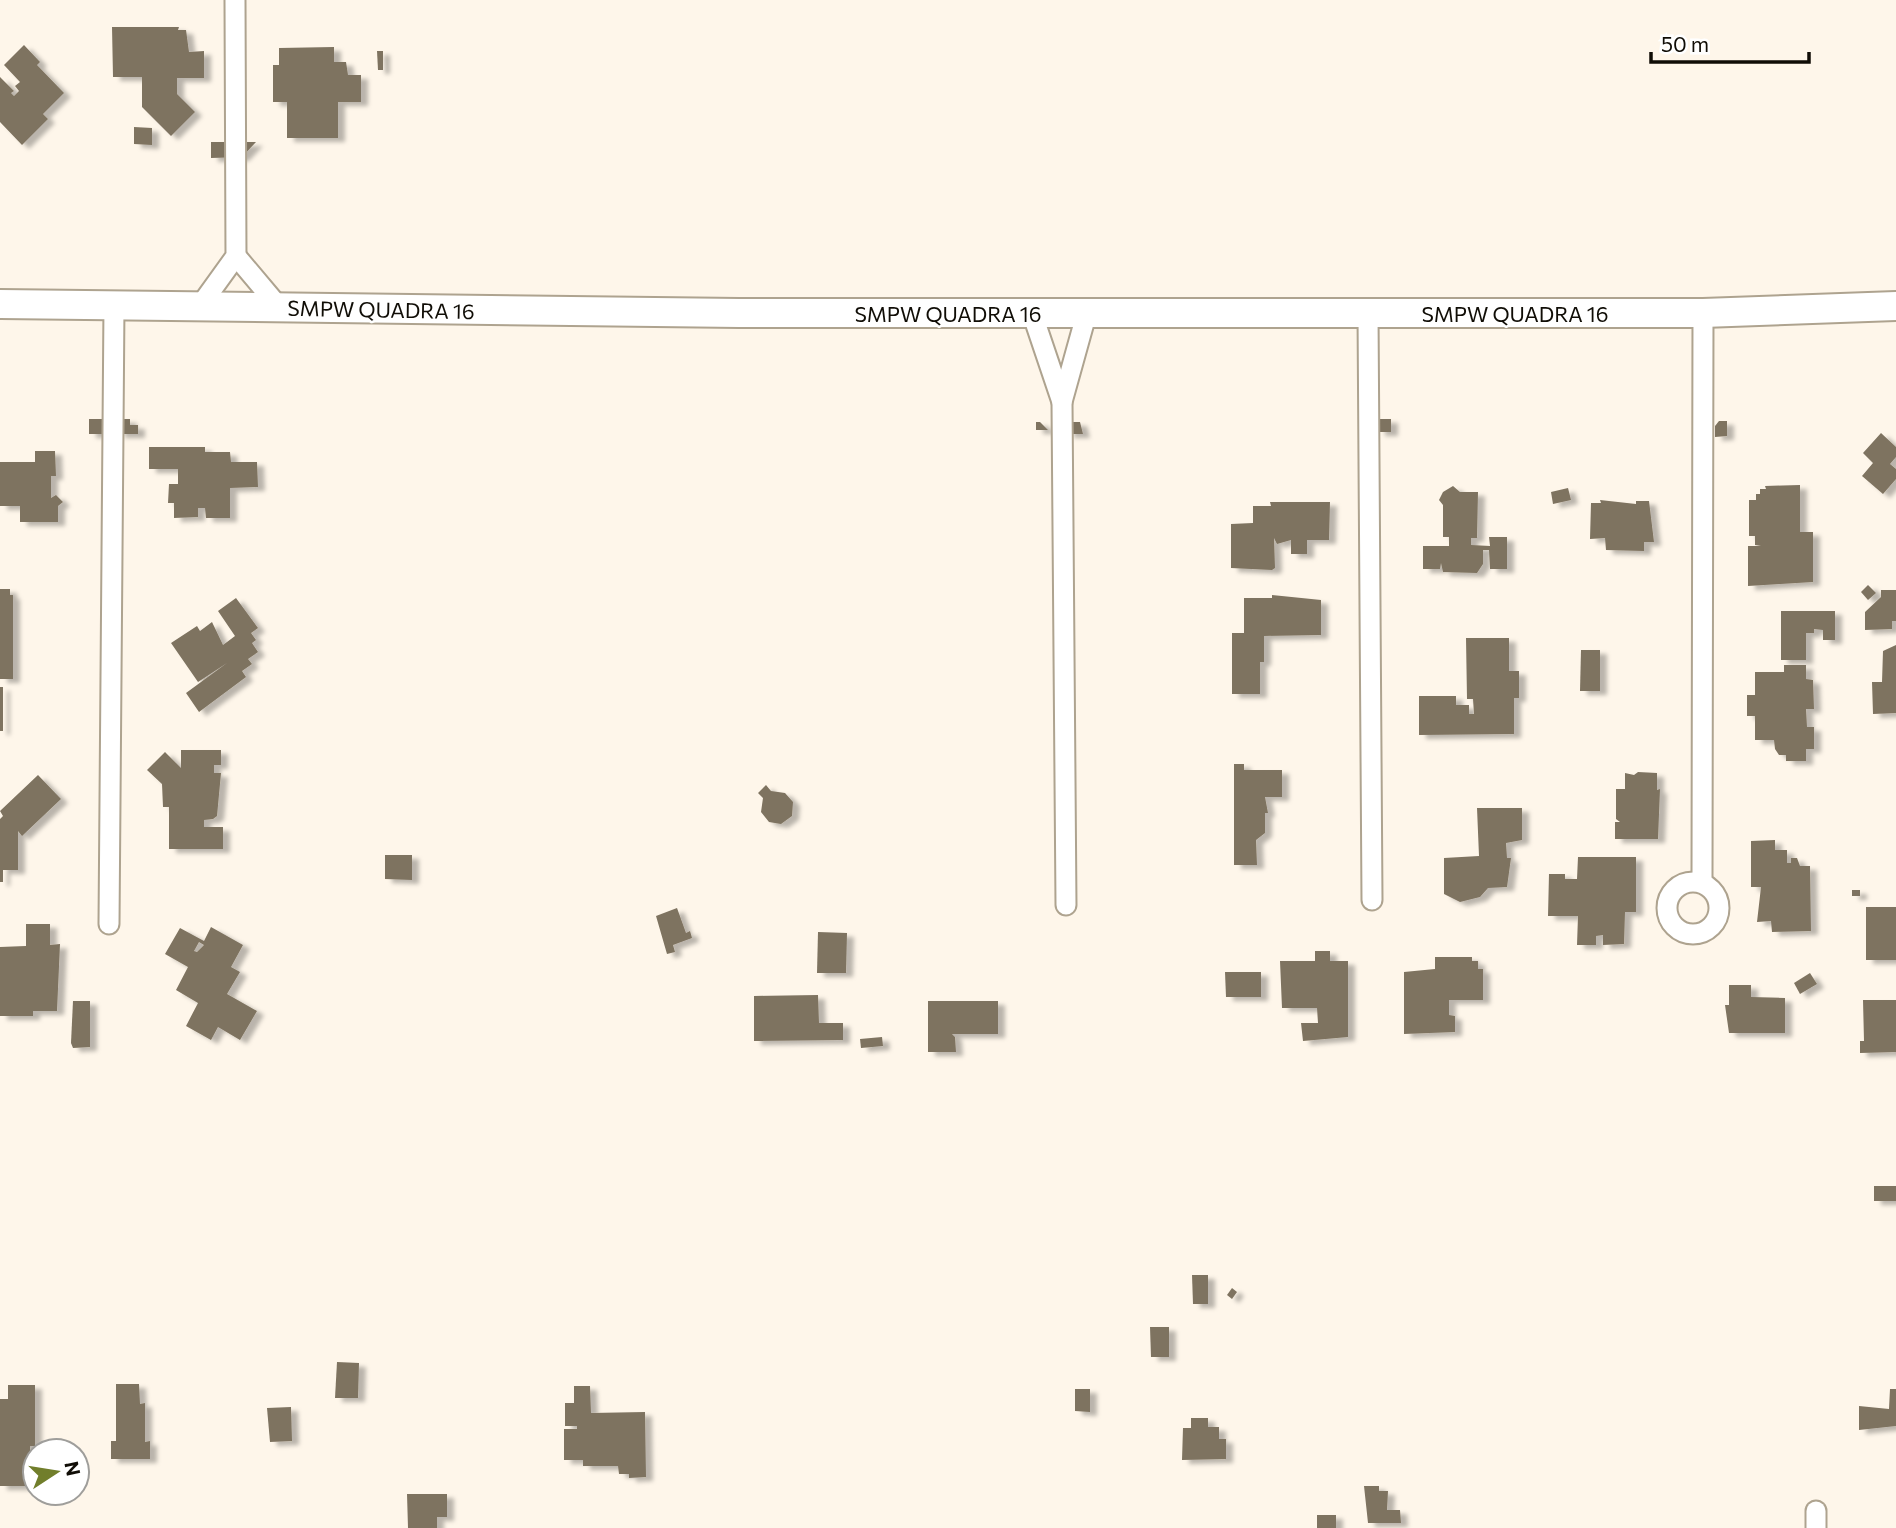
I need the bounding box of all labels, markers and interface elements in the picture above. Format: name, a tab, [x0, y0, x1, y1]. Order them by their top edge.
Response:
scale bar	[1651, 21, 1808, 65]
text: 50 m	[1661, 31, 1709, 56]
street label: SMPW QUADRA 16	[287, 295, 475, 323]
street label: SMPW QUADRA 16	[854, 301, 1042, 326]
street label: SMPW QUADRA 16	[1421, 301, 1609, 326]
north arrow	[21, 1437, 91, 1507]
text: N	[60, 1459, 86, 1478]

